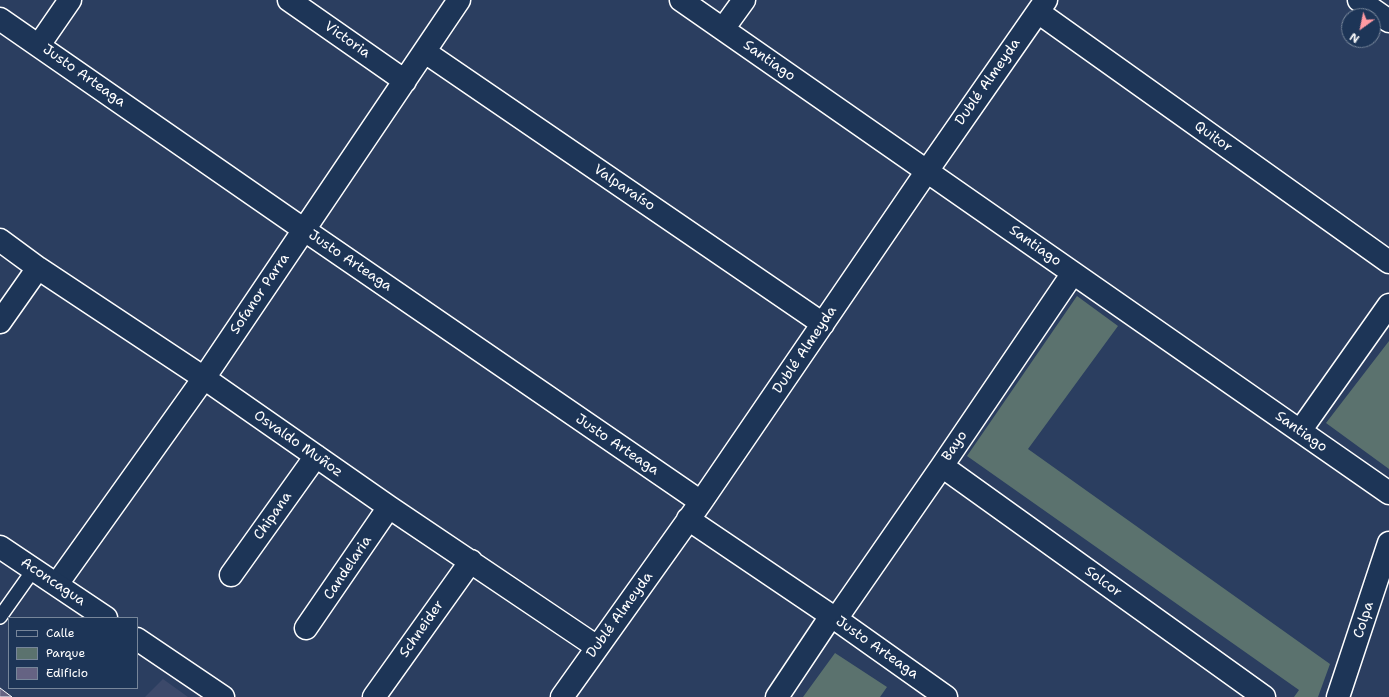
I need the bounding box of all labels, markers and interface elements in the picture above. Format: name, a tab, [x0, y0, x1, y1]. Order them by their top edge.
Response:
north arrow	[1341, 8, 1381, 48]
street label: Victoria	[321, 18, 373, 62]
text: N	[1347, 29, 1362, 46]
street label: Dublé Almeyda	[952, 35, 1024, 129]
street label: Santiago	[740, 37, 798, 85]
street label: Justo Arteaga	[39, 41, 129, 111]
street label: Quitor	[1191, 118, 1235, 156]
street label: Valparaíso	[590, 161, 658, 215]
street label: Santiago	[1006, 222, 1064, 270]
street label: Justo Arteaga	[305, 227, 395, 295]
street label: Sofanor Parra	[227, 250, 293, 338]
street label: Dublé Almeyda	[770, 303, 840, 397]
street label: Osvaldo Muñoz	[250, 407, 346, 481]
street label: Santiago	[1272, 408, 1330, 456]
street label: Justo Arteaga	[572, 411, 662, 479]
street label: Bayo	[939, 428, 971, 464]
street label: Chipana	[250, 489, 296, 543]
street label: Candelaria	[320, 533, 376, 603]
street label: Aconcagua	[17, 554, 89, 610]
street label: Solcor	[1081, 563, 1125, 601]
street label: Dublé Almeyda	[583, 569, 657, 661]
street label: Schneider	[396, 597, 448, 661]
street label: Colpa	[1350, 600, 1378, 640]
street label: Justo Arteaga	[832, 613, 922, 683]
legend	[8, 617, 138, 689]
text: Calle	[46, 625, 75, 641]
text: Parque	[46, 645, 85, 661]
text: Edificio	[46, 665, 88, 681]

